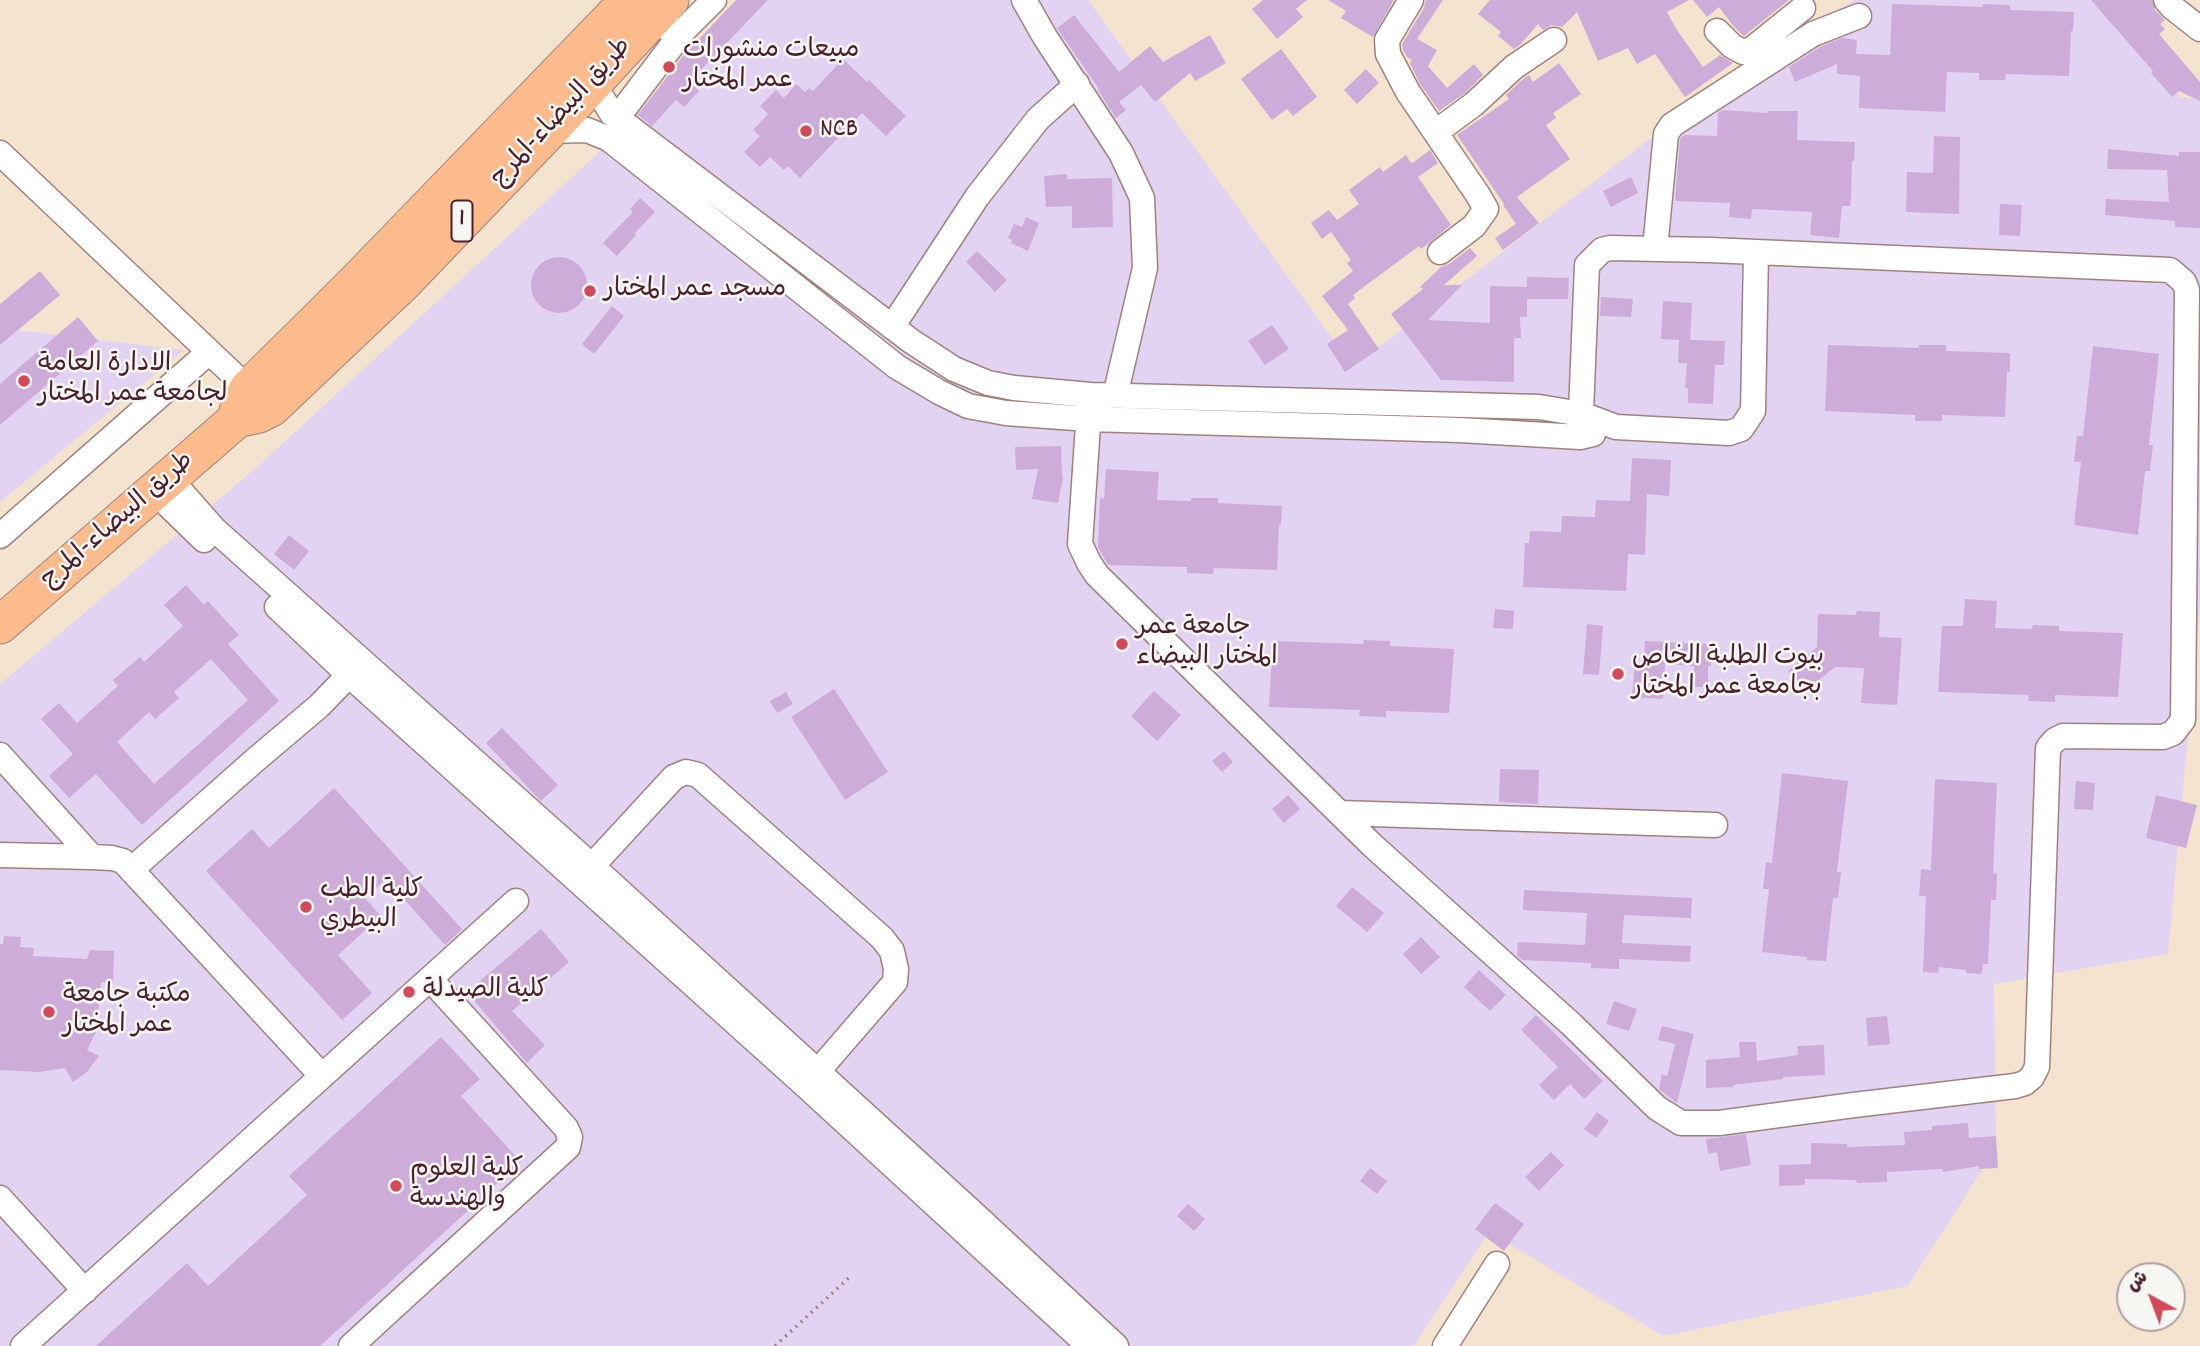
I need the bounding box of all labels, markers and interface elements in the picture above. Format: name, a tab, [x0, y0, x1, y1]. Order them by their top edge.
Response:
street label: طريق البيضاء-المرج	[486, 33, 640, 195]
place label: مبيعات منشورات عمر المختار	[683, 36, 859, 98]
marker: مبيعات منشورات عمر المختار	[661, 59, 677, 75]
place label: NCB	[820, 115, 858, 147]
marker: NCB	[798, 123, 814, 139]
road number: 1	[452, 201, 472, 242]
place label: مسجد عمر المختار	[604, 275, 786, 307]
marker: مسجد عمر المختار	[582, 283, 598, 299]
place label: الادارة العامة لجامعة عمر المختار	[38, 350, 228, 412]
marker: الادارة العامة لجامعة عمر المختار	[16, 373, 32, 389]
street label: طريق البيضاء-المرج	[36, 447, 202, 597]
place label: جامعة عمر المختار البيضاء	[1136, 613, 1278, 674]
marker: جامعة عمر المختار البيضاء	[1114, 636, 1130, 652]
place label: بيوت الطلبة الخاص بجامعة عمر المختار	[1632, 643, 1824, 704]
marker: بيوت الطلبة الخاص بجامعة عمر المختار	[1610, 666, 1626, 682]
place label: كلية الطب البيطري	[320, 876, 423, 938]
marker: كلية الطب البيطري	[298, 899, 314, 915]
place label: كلية الصيدلة	[423, 976, 548, 1008]
place label: مكتبة جامعة عمر المختار	[63, 981, 191, 1042]
marker: كلية الصيدلة	[401, 984, 417, 1000]
marker: مكتبة جامعة عمر المختار	[41, 1004, 57, 1020]
place label: كلية العلوم والهندسة	[410, 1155, 524, 1216]
marker: كلية العلوم والهندسة	[388, 1178, 404, 1194]
north arrow	[2116, 1262, 2186, 1332]
text: ش	[2121, 1265, 2155, 1299]

